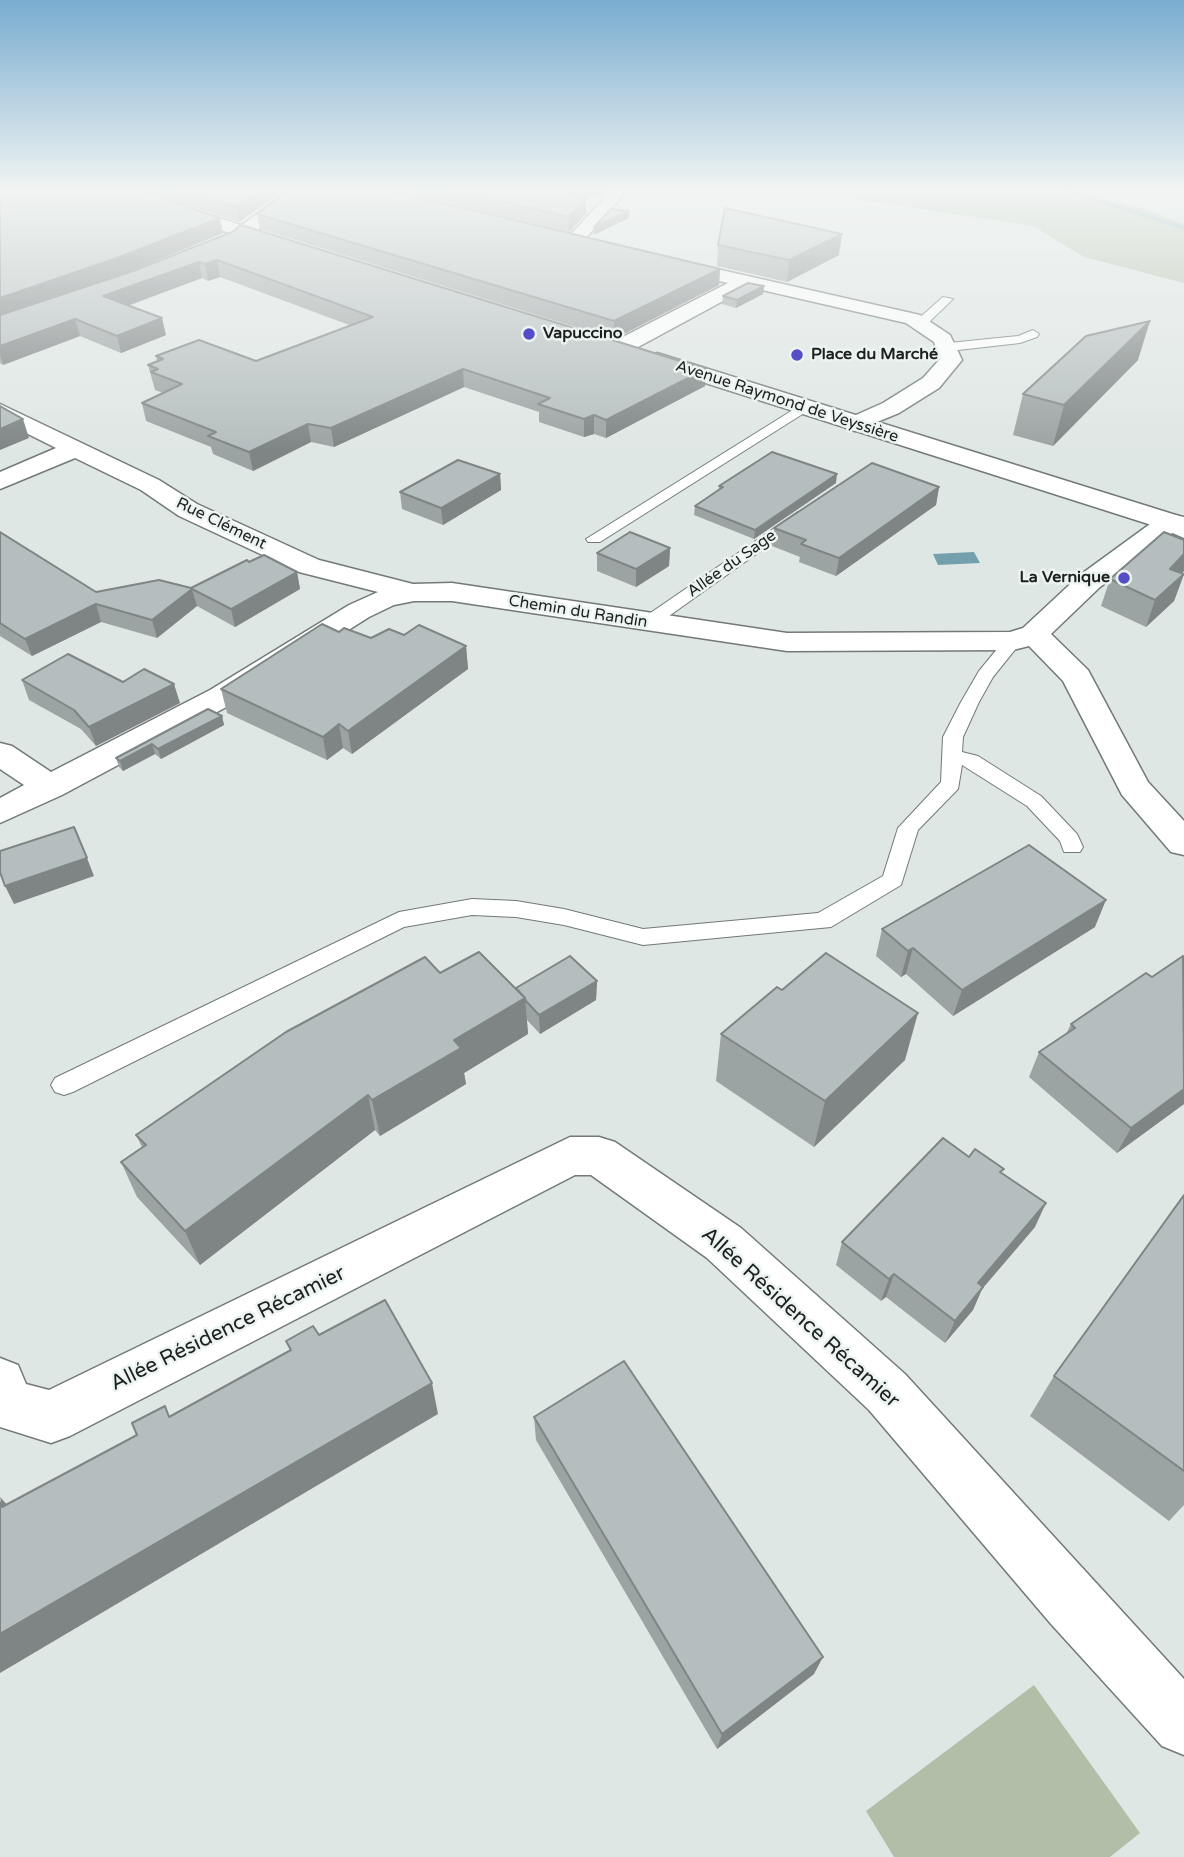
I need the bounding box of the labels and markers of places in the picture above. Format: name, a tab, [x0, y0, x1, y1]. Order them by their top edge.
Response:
place label: Vapuccino	[543, 324, 623, 344]
marker: Vapuccino	[521, 326, 537, 342]
place label: Place du Marché	[811, 345, 938, 365]
marker: Place du Marché	[789, 347, 805, 363]
place label: La Vernique	[1020, 568, 1110, 588]
marker: La Vernique	[1116, 570, 1132, 586]

